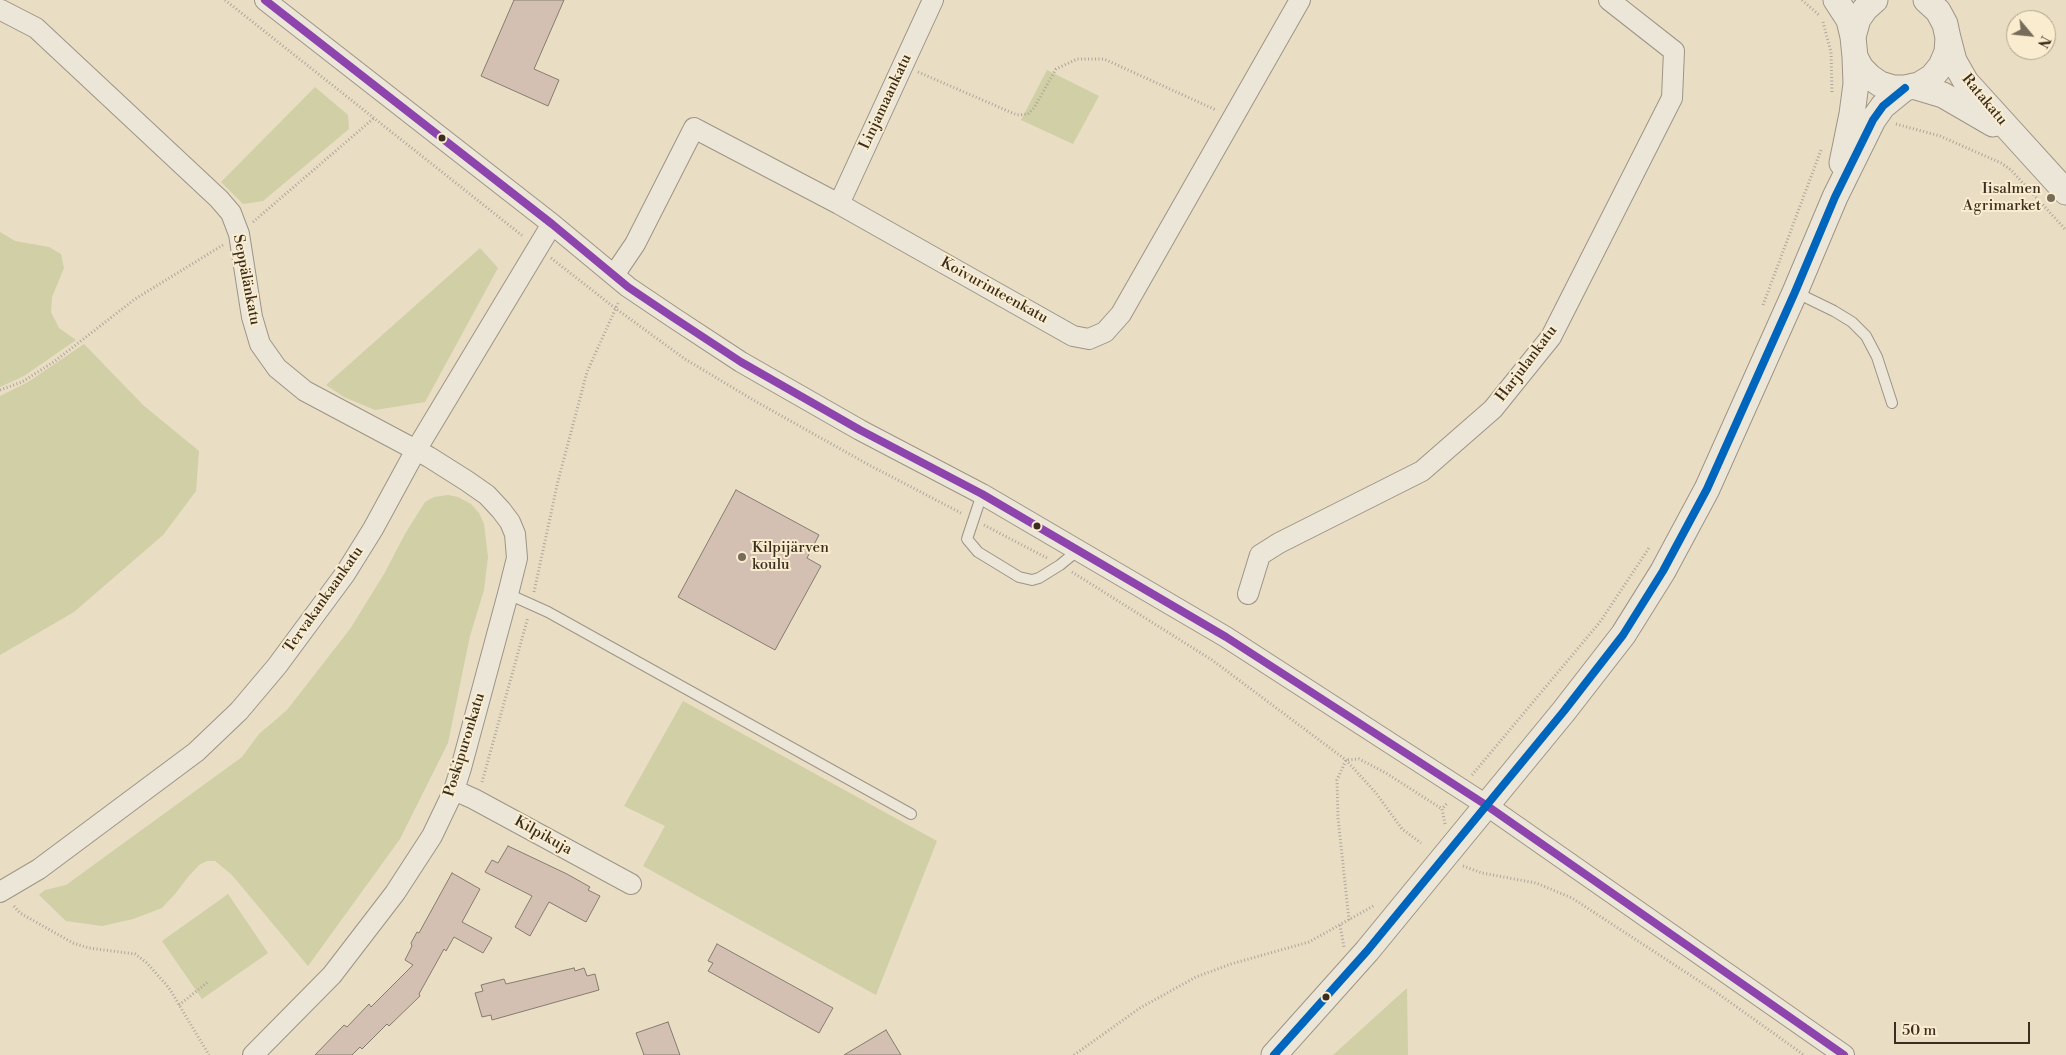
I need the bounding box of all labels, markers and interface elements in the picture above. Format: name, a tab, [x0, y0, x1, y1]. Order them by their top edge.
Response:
north arrow	[2006, 10, 2056, 60]
text: N	[2033, 32, 2054, 51]
street label: Linjamaankatu	[856, 51, 916, 153]
street label: Ratakatu	[1957, 71, 2011, 129]
unlabelled marker	[437, 133, 447, 143]
place label: Iisalmen Agrimarket	[1963, 180, 2041, 215]
marker: Iisalmen Agrimarket	[2045, 192, 2057, 204]
street label: Seppälänkatu	[228, 233, 264, 327]
street label: Koivurinteenkatu	[937, 254, 1051, 328]
street label: Harjulankatu	[1493, 322, 1561, 406]
unlabelled marker	[1032, 521, 1042, 531]
place label: Kilpijärven koulu	[752, 539, 829, 574]
street label: Tervakankaankatu	[281, 543, 367, 657]
marker: Kilpijärven koulu	[736, 551, 748, 563]
street label: Poskipuronkatu	[441, 691, 489, 799]
street label: Kilpikuja	[511, 813, 575, 859]
unlabelled marker	[1321, 992, 1331, 1002]
scale bar	[1896, 1012, 2032, 1044]
text: 50 m	[1902, 1021, 1936, 1040]

